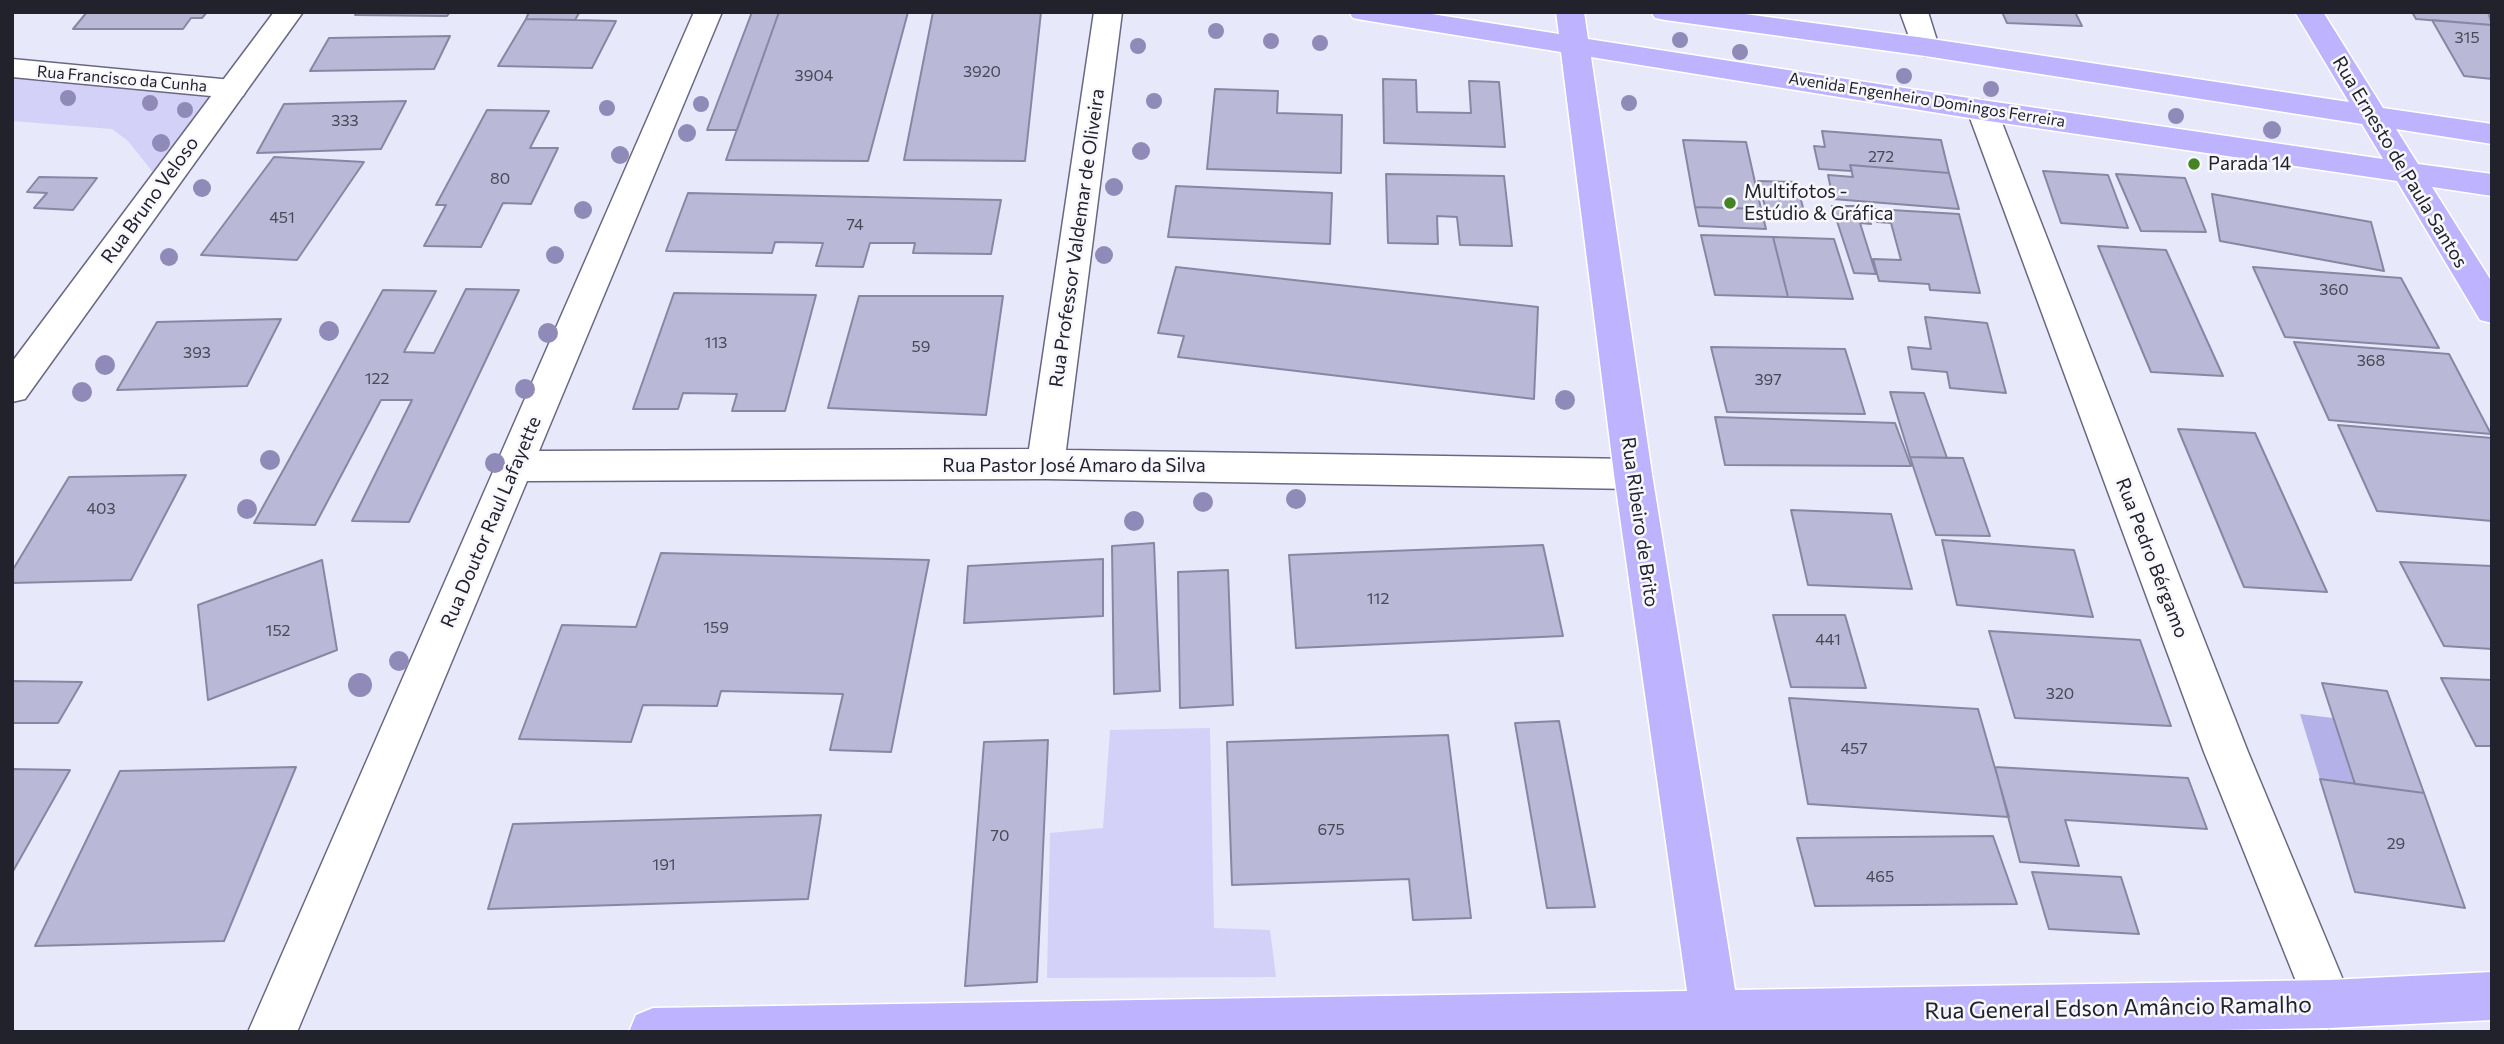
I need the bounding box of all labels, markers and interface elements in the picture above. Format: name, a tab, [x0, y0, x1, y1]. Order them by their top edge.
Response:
house number: 315	[2454, 28, 2480, 48]
street label: Rua Ernesto de Paula Santos	[2328, 52, 2472, 272]
street label: Rua Francisco da Cunha	[36, 62, 208, 96]
house number: 3920	[963, 62, 1001, 82]
house number: 3904	[795, 66, 833, 86]
street label: Avenida Engenheiro Domingos Ferreira	[1787, 69, 2067, 131]
street label: Rua Professor Valdemar de Oliveira	[1045, 87, 1109, 389]
house number: 333	[331, 111, 359, 131]
street label: Rua Bruno Veloso	[96, 132, 204, 268]
house number: 272	[1868, 147, 1894, 167]
place label: Parada 14	[2208, 153, 2291, 175]
marker: Parada 14	[2186, 156, 2202, 172]
house number: 80	[490, 169, 510, 189]
place label: Multifotos - Estúdio & Gráfica	[1744, 181, 1894, 225]
marker: Multifotos - Estúdio & Gráfica	[1722, 195, 1738, 211]
house number: 451	[269, 208, 295, 228]
house number: 74	[846, 215, 864, 235]
house number: 360	[2319, 280, 2349, 300]
house number: 113	[705, 333, 727, 353]
house number: 59	[912, 337, 930, 357]
house number: 393	[183, 343, 211, 363]
house number: 368	[2357, 351, 2385, 371]
house number: 122	[365, 369, 389, 389]
house number: 397	[1754, 370, 1782, 390]
street label: Rua Doutor Raul Lafayette	[436, 413, 546, 631]
street label: Rua Ribeiro de Brito	[1617, 436, 1663, 608]
street label: Rua Pastor José Amaro da Silva	[942, 455, 1206, 477]
street label: Rua Pedro Bérgamo	[2111, 475, 2193, 641]
house number: 403	[86, 499, 116, 519]
house number: 112	[1367, 589, 1389, 609]
house number: 159	[703, 618, 729, 638]
house number: 152	[266, 621, 290, 641]
house number: 441	[1815, 630, 1841, 650]
house number: 320	[2046, 684, 2074, 704]
house number: 457	[1840, 739, 1868, 759]
house number: 675	[1317, 820, 1345, 840]
house number: 70	[991, 826, 1009, 846]
house number: 29	[2387, 834, 2405, 854]
house number: 191	[652, 855, 676, 875]
house number: 465	[1866, 867, 1894, 887]
street label: Rua General Edson Amâncio Ramalho	[1924, 991, 2312, 1025]

